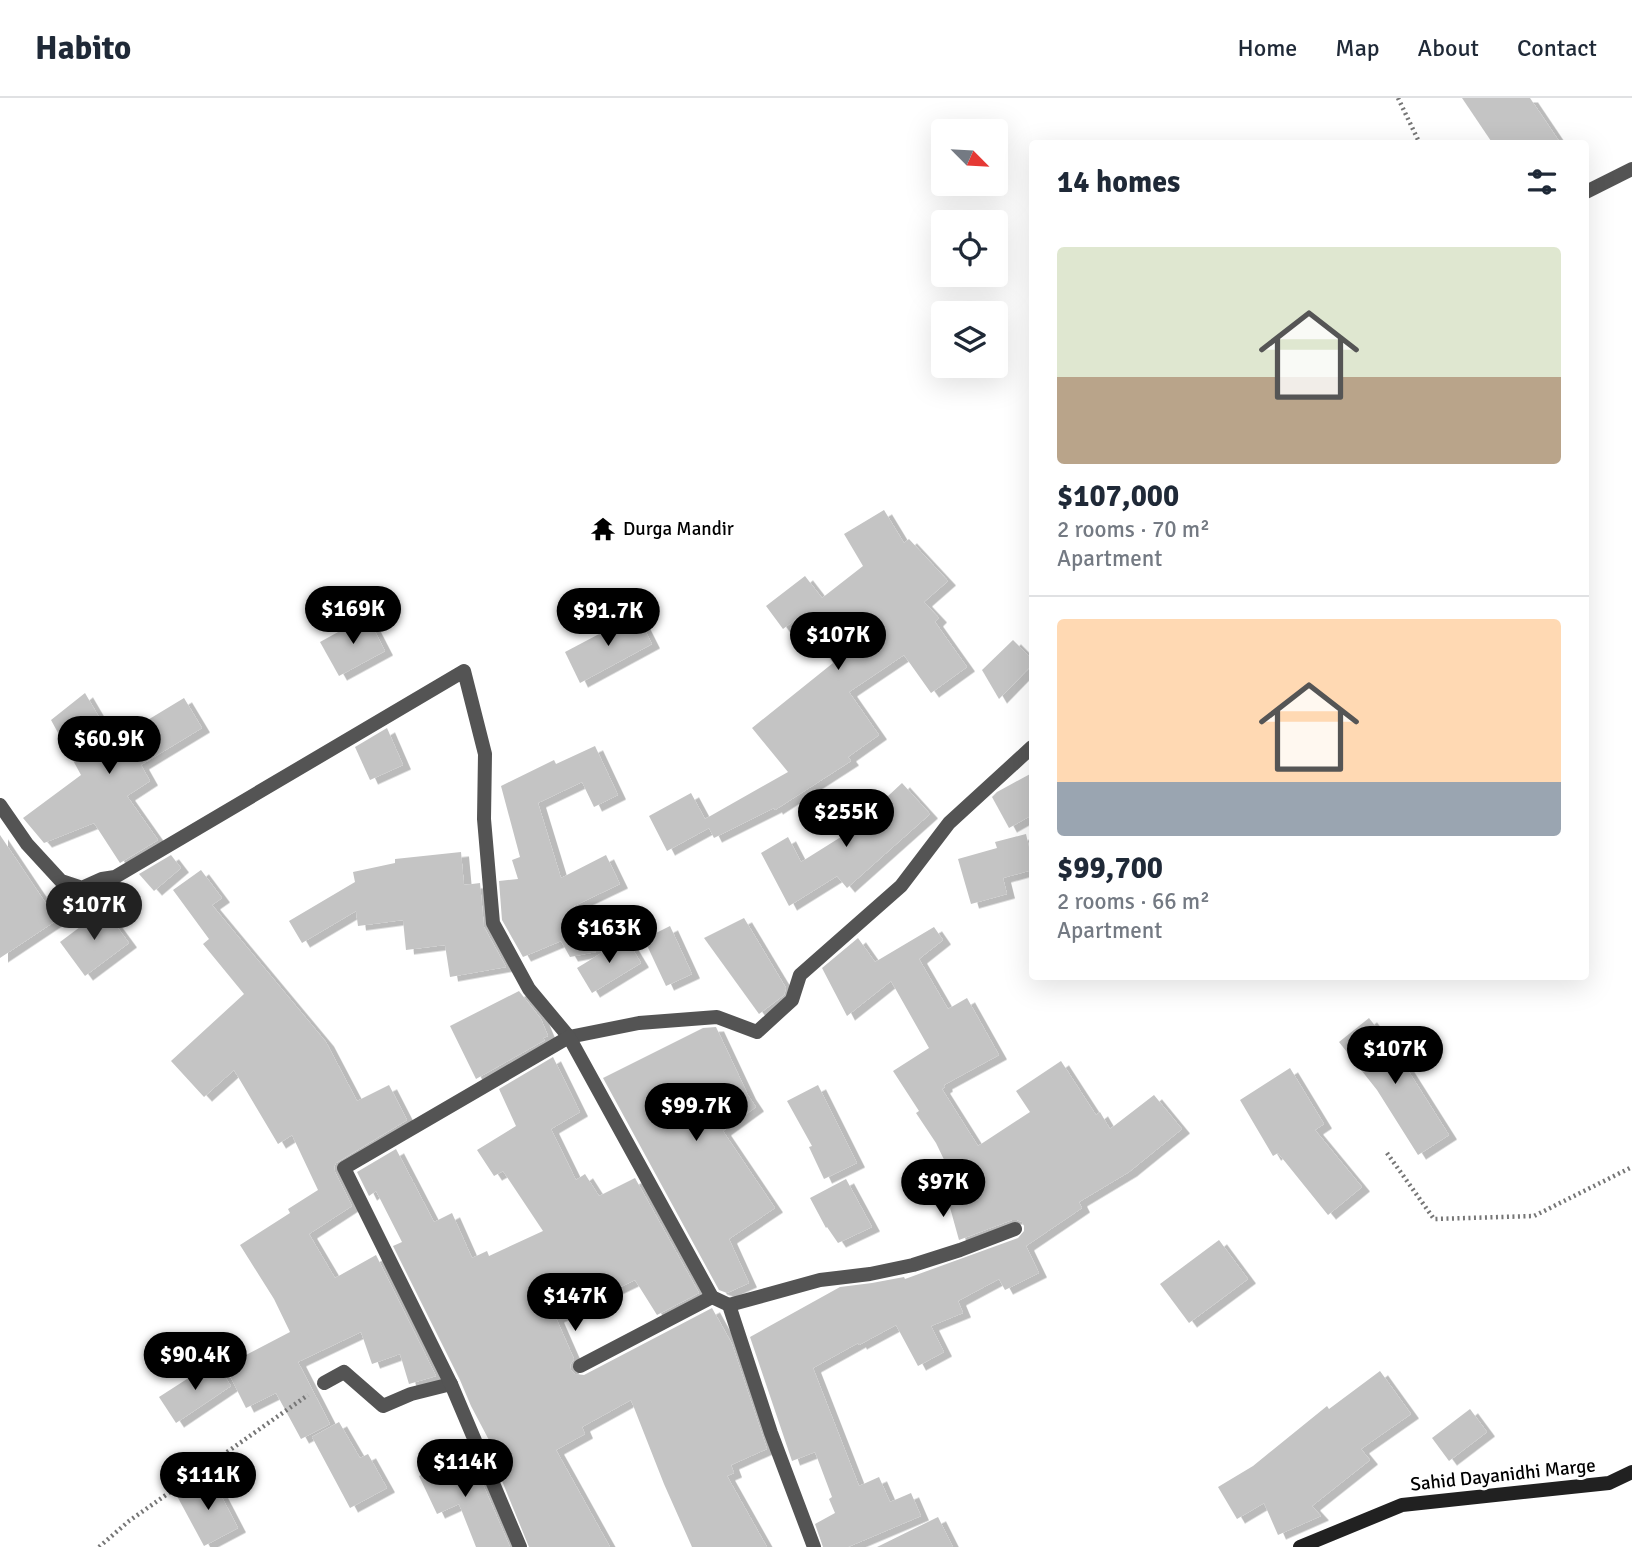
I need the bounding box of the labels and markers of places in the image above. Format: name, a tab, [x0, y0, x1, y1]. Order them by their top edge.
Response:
temple icon: Durga Mandir	[589, 515, 617, 543]
place label: Durga Mandir	[623, 517, 734, 541]
pin: $169K	[304, 587, 402, 646]
pin: $91.7K	[551, 588, 665, 648]
pin: $107K	[789, 612, 887, 672]
pin: $60.9K	[52, 716, 166, 776]
pin: $255K	[797, 790, 895, 849]
pin: $107K	[45, 882, 143, 942]
pin: $163K	[560, 906, 658, 965]
pin: $107K	[1346, 1026, 1444, 1086]
pin: $99.7K	[639, 1084, 753, 1143]
pin: $97K	[902, 1160, 984, 1219]
pin: $147K	[526, 1274, 624, 1333]
pin: $90.4K	[138, 1332, 252, 1392]
pin: $114K	[416, 1440, 514, 1499]
pin: $111K	[159, 1452, 257, 1512]

